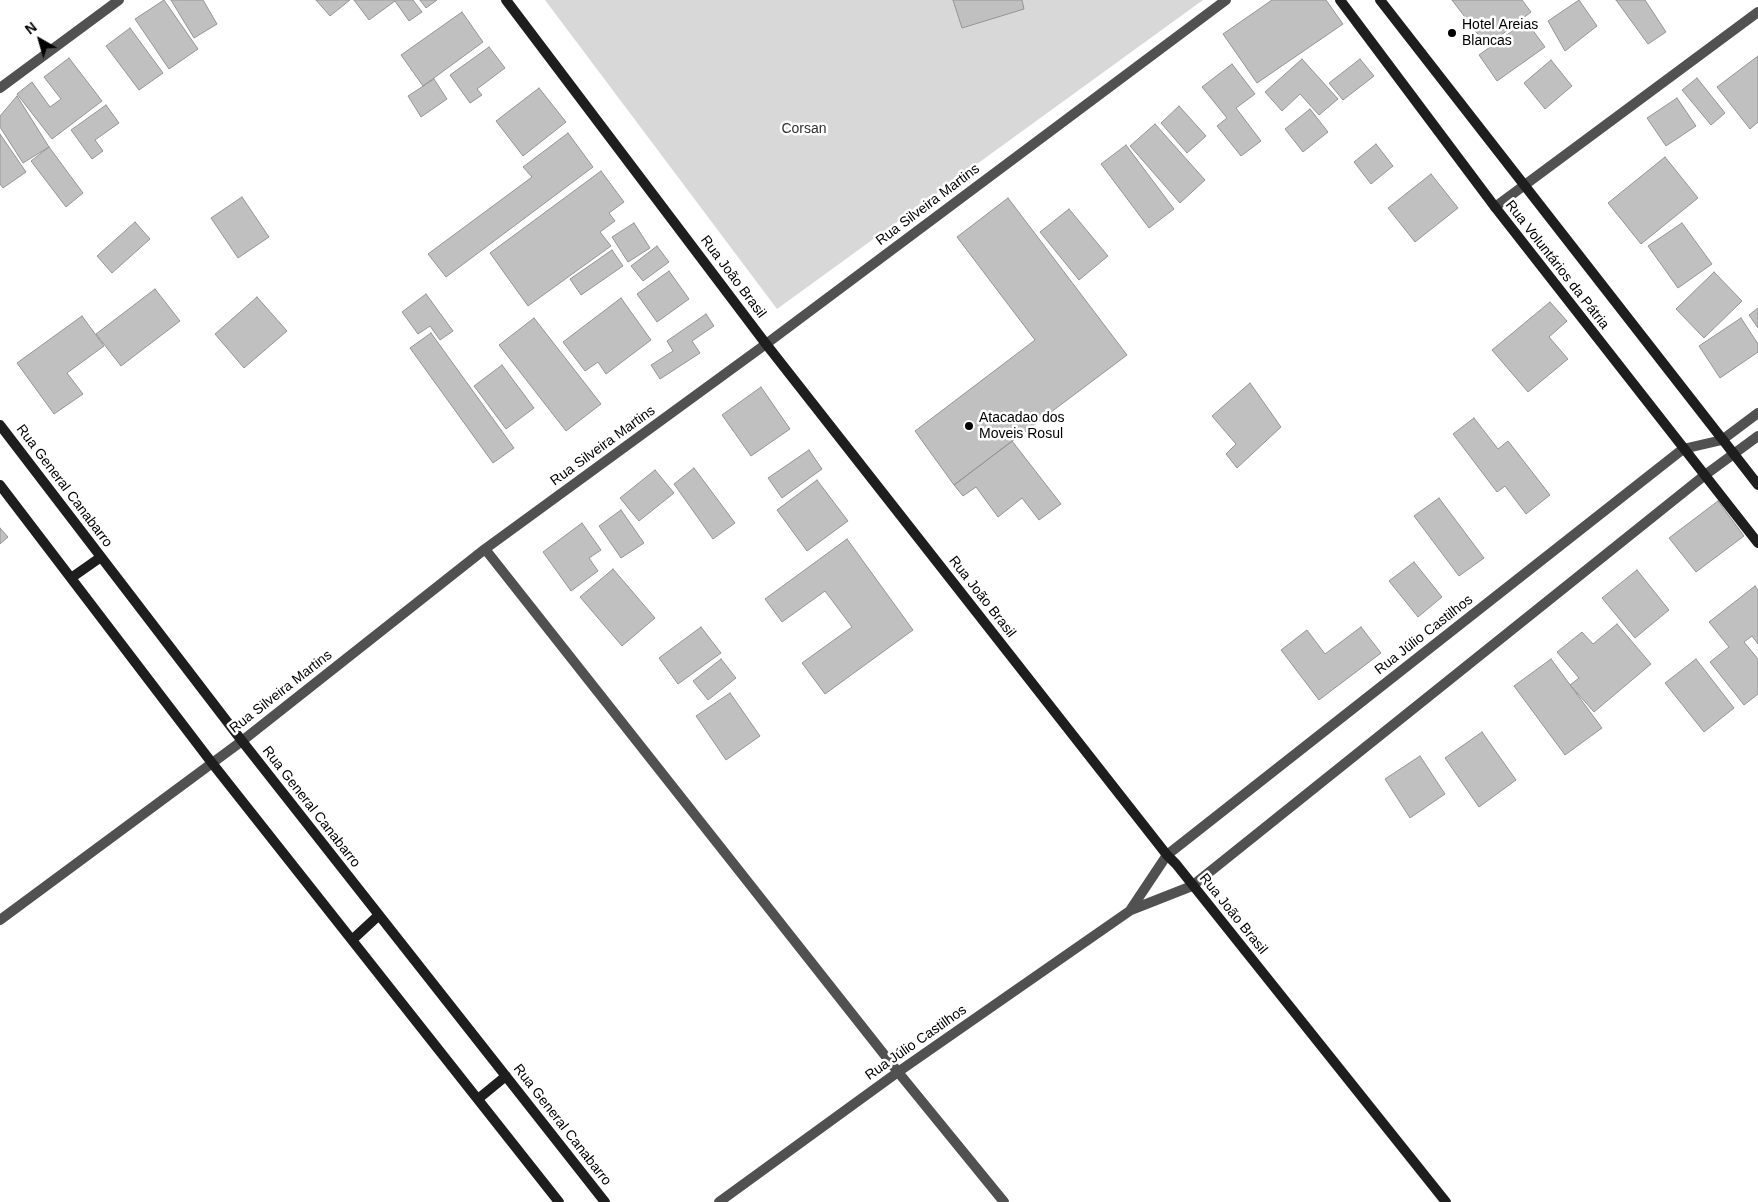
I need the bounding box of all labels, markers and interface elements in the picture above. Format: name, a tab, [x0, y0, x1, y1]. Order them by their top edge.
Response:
north arrow	[15, 15, 65, 65]
place label: Hotel Areias Blancas	[1462, 17, 1538, 49]
text: N	[22, 19, 40, 38]
marker: Hotel Areias Blancas	[1446, 27, 1458, 39]
park label: Corsan	[781, 121, 827, 137]
street label: Rua Silveira Martins	[873, 161, 983, 249]
street label: Rua Voluntários da Pátria	[1502, 197, 1612, 333]
street label: Rua João Brasil	[697, 232, 769, 322]
street label: Rua Silveira Martins	[547, 402, 659, 490]
place label: Atacadao dos Moveis Rosul	[979, 410, 1065, 442]
marker: Atacadao dos Moveis Rosul	[963, 420, 975, 432]
street label: Rua General Canabarro	[12, 421, 116, 551]
street label: Rua João Brasil	[945, 553, 1019, 641]
street label: Rua Júlio Castilhos	[1372, 591, 1476, 679]
street label: Rua Silveira Martins	[226, 647, 336, 737]
street label: Rua General Canabarro	[258, 743, 364, 871]
street label: Rua João Brasil	[1195, 870, 1271, 958]
street label: Rua Júlio Castilhos	[862, 1002, 970, 1084]
street label: Rua General Canabarro	[509, 1061, 615, 1189]

